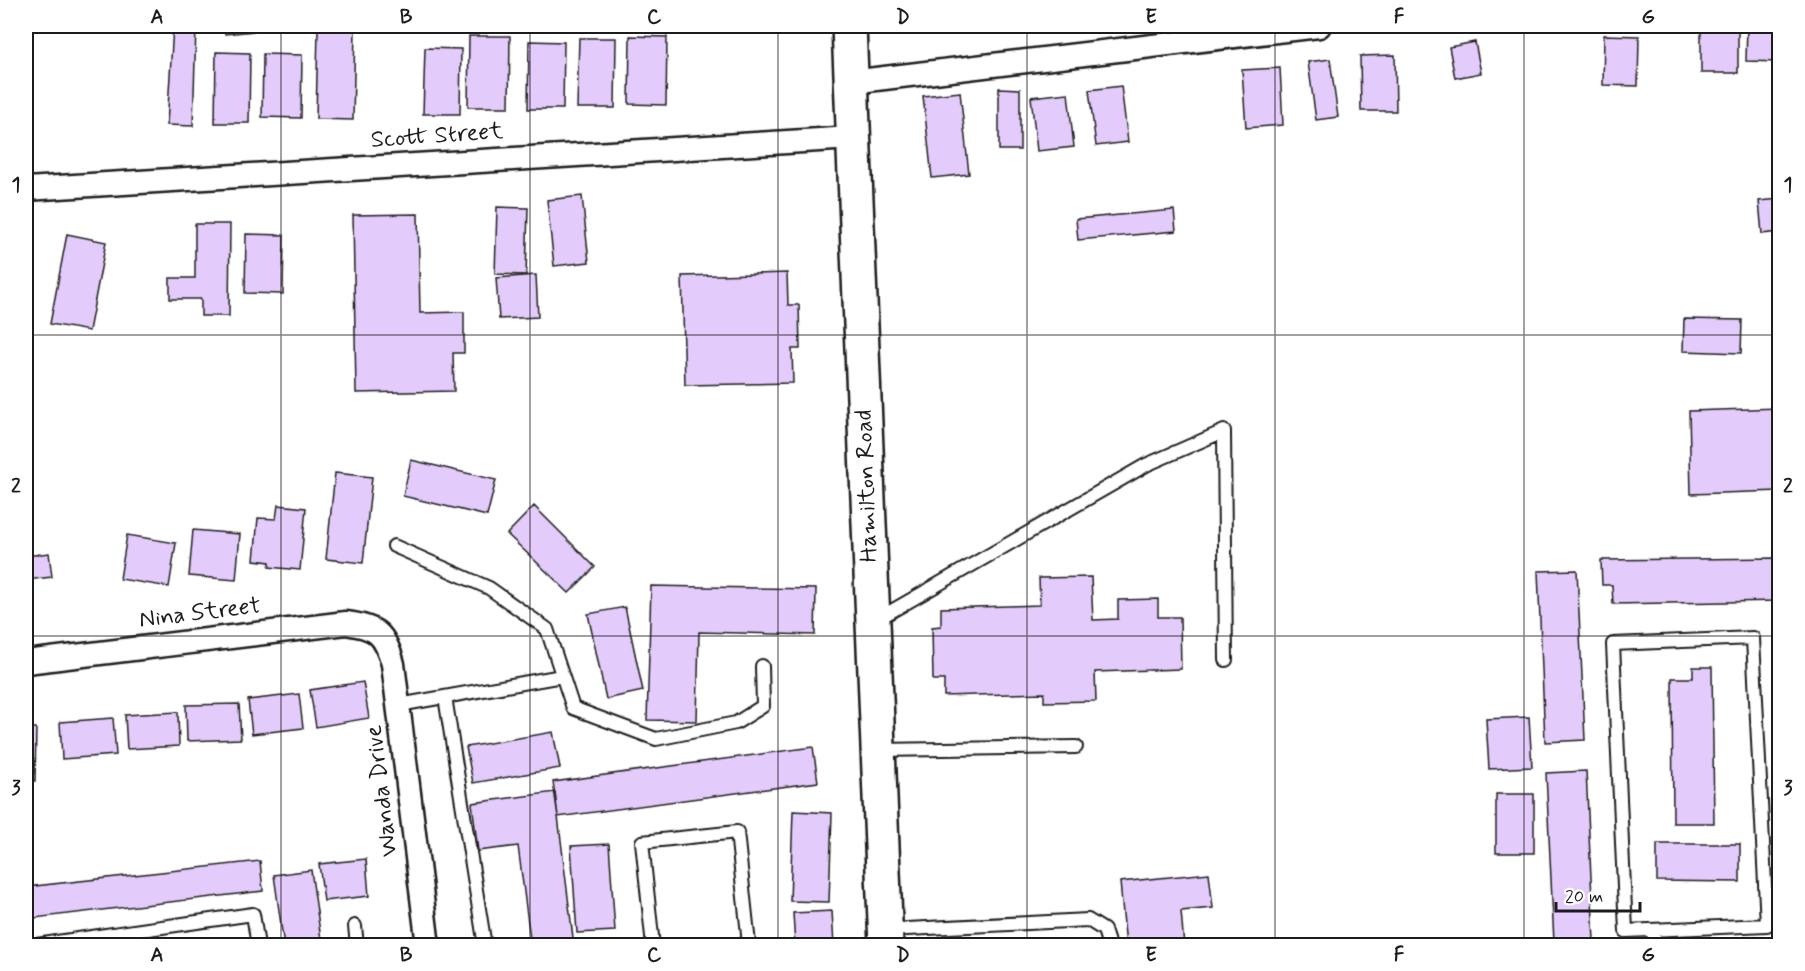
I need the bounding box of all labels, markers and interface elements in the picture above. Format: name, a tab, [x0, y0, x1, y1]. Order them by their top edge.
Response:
text: A	[150, 4, 164, 31]
text: B	[400, 4, 413, 31]
text: C	[647, 4, 662, 31]
text: D	[896, 4, 910, 31]
text: E	[1145, 4, 1157, 31]
text: F	[1394, 4, 1405, 31]
text: G	[1641, 4, 1655, 31]
street label: Scott Street	[370, 116, 504, 156]
text: 1	[12, 172, 20, 199]
text: 1	[1784, 172, 1792, 199]
street label: Hamilton Road	[849, 409, 885, 563]
text: 2	[11, 473, 21, 500]
text: 2	[1783, 473, 1793, 500]
street label: Nina Street	[137, 590, 263, 636]
street label: Wanda Drive	[359, 723, 405, 858]
text: 3	[11, 775, 21, 802]
text: 3	[1783, 775, 1793, 802]
scale bar	[1556, 875, 1640, 913]
text: 20 m	[1565, 885, 1603, 909]
text: A	[150, 942, 164, 969]
text: B	[400, 942, 413, 969]
text: C	[647, 942, 662, 969]
text: D	[896, 942, 910, 969]
text: E	[1145, 942, 1157, 969]
text: F	[1394, 942, 1405, 969]
text: G	[1641, 942, 1655, 969]

